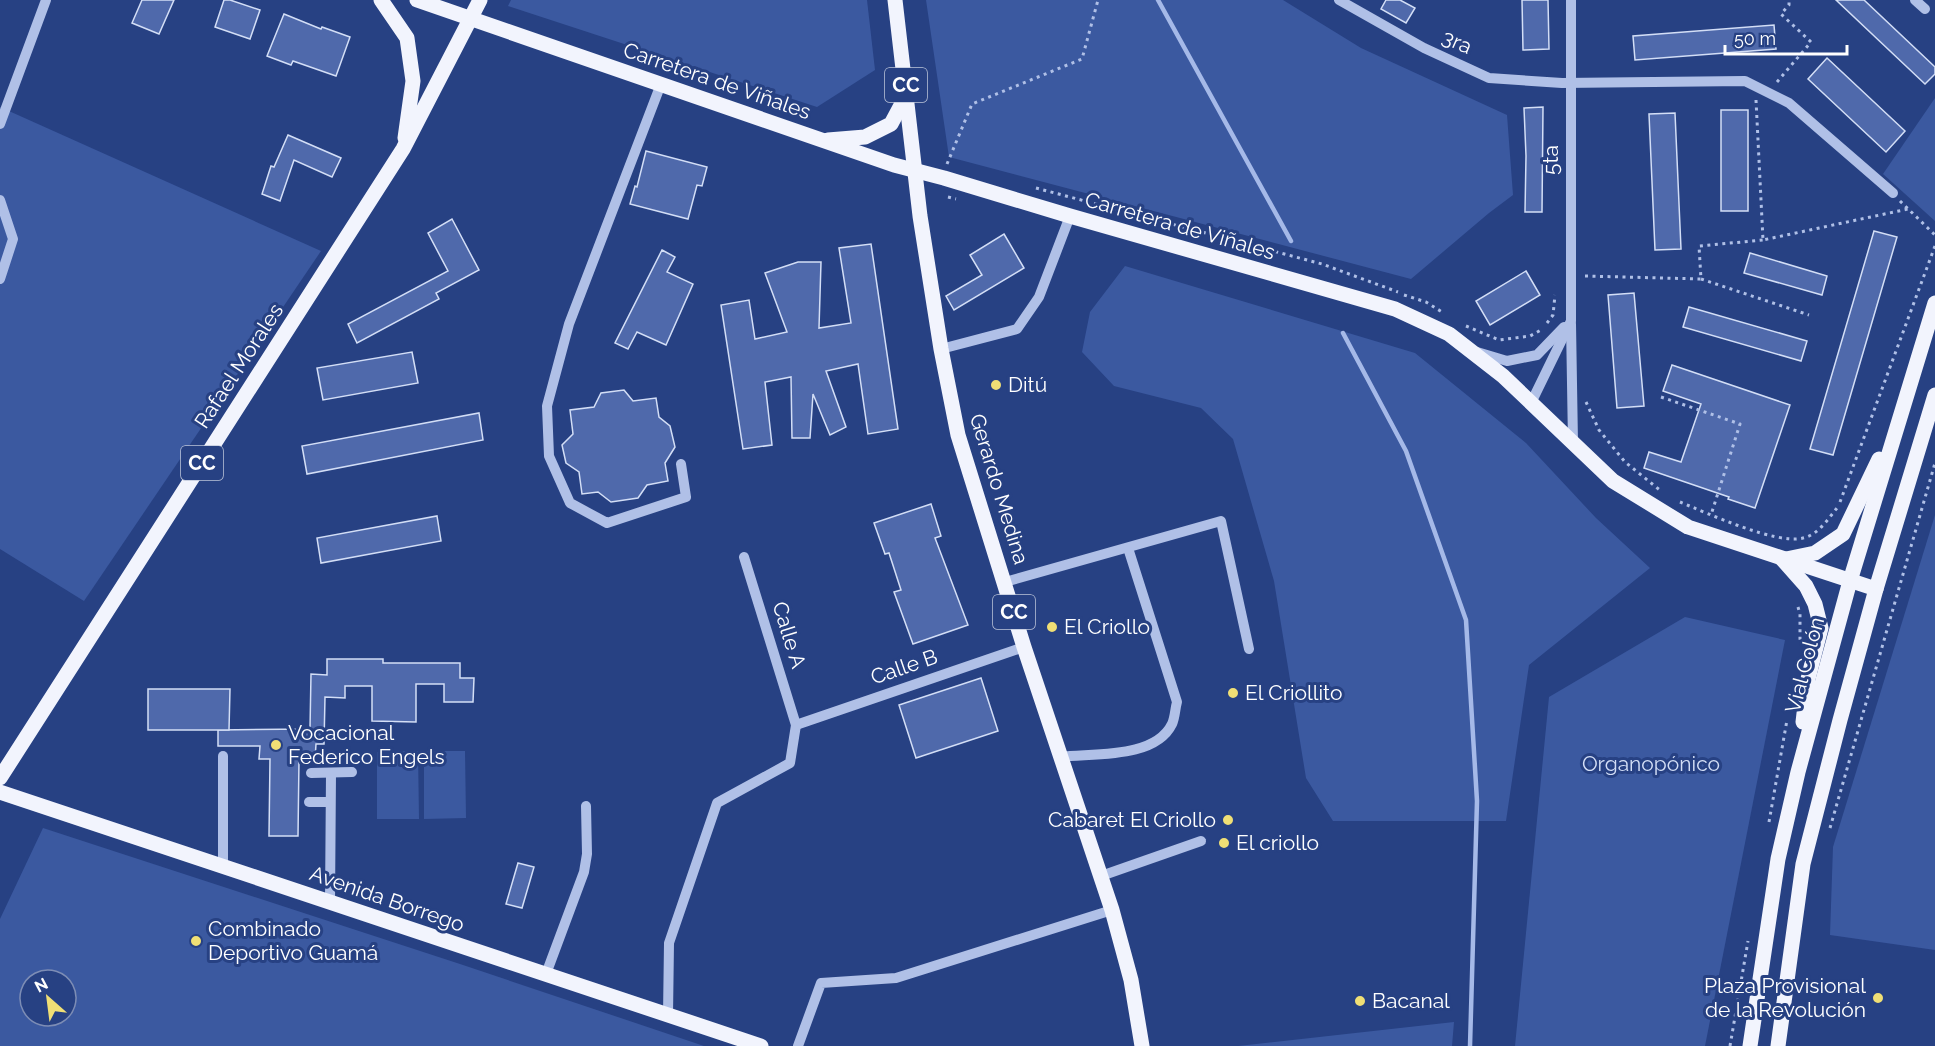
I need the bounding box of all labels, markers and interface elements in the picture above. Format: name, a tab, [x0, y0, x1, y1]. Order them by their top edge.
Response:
scale bar	[1725, 18, 1846, 56]
street label: 3ra	[1438, 24, 1476, 59]
text: 50 m	[1734, 28, 1776, 49]
street label: Carretera de Viñales	[620, 37, 814, 124]
road number: CC	[885, 68, 927, 102]
street label: 5ta	[1538, 145, 1563, 175]
street label: Carretera de Viñales	[1082, 186, 1278, 265]
street label: Rafael Morales	[189, 299, 288, 433]
place label: Ditú	[1008, 372, 1047, 397]
marker: Ditú	[989, 378, 1003, 392]
street label: Gerardo Medina	[965, 411, 1034, 567]
road number: CC	[181, 446, 223, 480]
road number: CC	[993, 595, 1035, 629]
street label: Calle A	[768, 598, 811, 671]
place label: El Criollo	[1064, 614, 1150, 639]
street label: Vial Colón	[1780, 614, 1829, 715]
marker: El Criollo	[1045, 620, 1059, 634]
street label: Calle B	[867, 643, 941, 690]
place label: El Criollito	[1245, 680, 1342, 705]
marker: El Criollito	[1226, 686, 1240, 700]
place label: Vocacional Federico Engels	[288, 720, 445, 769]
marker: Vocacional Federico Engels	[269, 738, 283, 752]
park label: Organopónico	[1582, 751, 1720, 776]
place label: Cabaret El Criollo	[1048, 807, 1216, 832]
marker: Cabaret El Criollo	[1221, 813, 1235, 827]
place label: El criollo	[1236, 830, 1319, 855]
marker: El criollo	[1217, 836, 1231, 850]
street label: Avenida Borrego	[306, 860, 468, 937]
place label: Combinado Deportivo Guamá	[208, 916, 378, 965]
marker: Combinado Deportivo Guamá	[189, 934, 203, 948]
north arrow	[18, 968, 78, 1028]
place label: Plaza Provisional de la Revolución	[1704, 973, 1866, 1022]
text: N	[31, 974, 51, 996]
place label: Bacanal	[1372, 988, 1450, 1013]
marker: Plaza Provisional de la Revolución	[1871, 991, 1885, 1005]
marker: Bacanal	[1353, 994, 1367, 1008]

